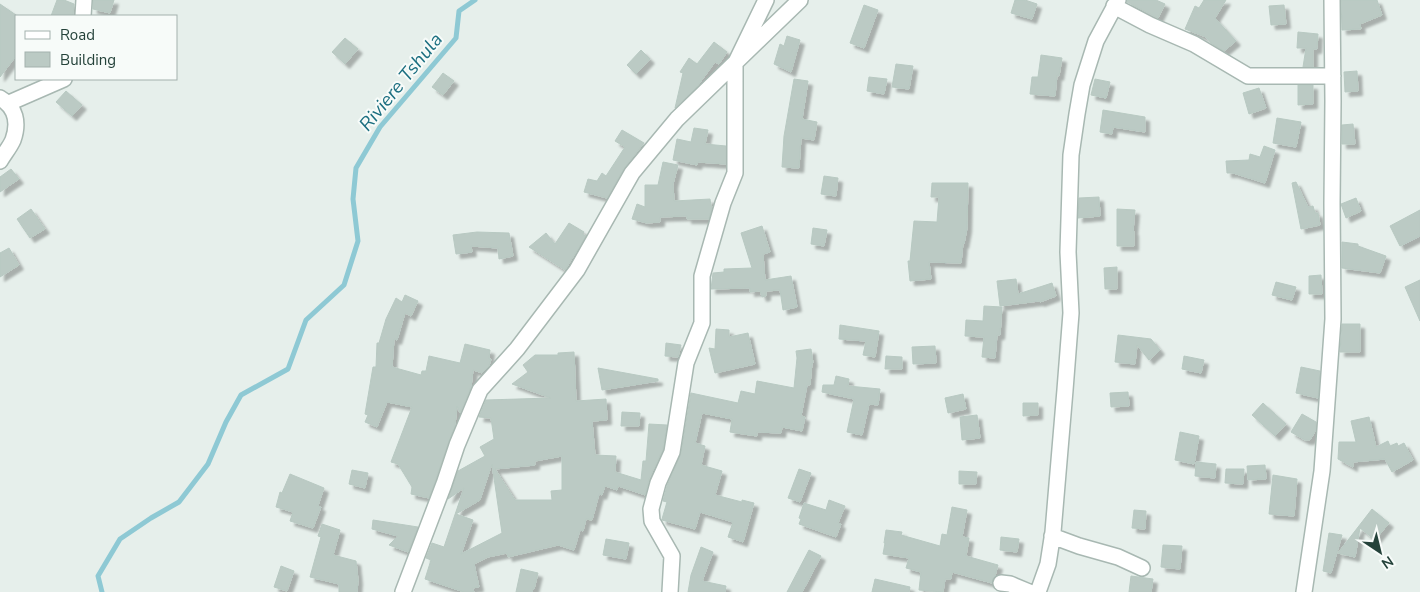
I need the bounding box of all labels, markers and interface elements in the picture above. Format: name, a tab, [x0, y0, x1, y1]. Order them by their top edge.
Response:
legend	[15, 15, 178, 80]
text: Road	[60, 25, 95, 45]
water label: Riviere Tshula	[353, 27, 449, 137]
text: Building	[60, 50, 116, 70]
north arrow	[1355, 527, 1405, 577]
text: N	[1377, 551, 1397, 573]

